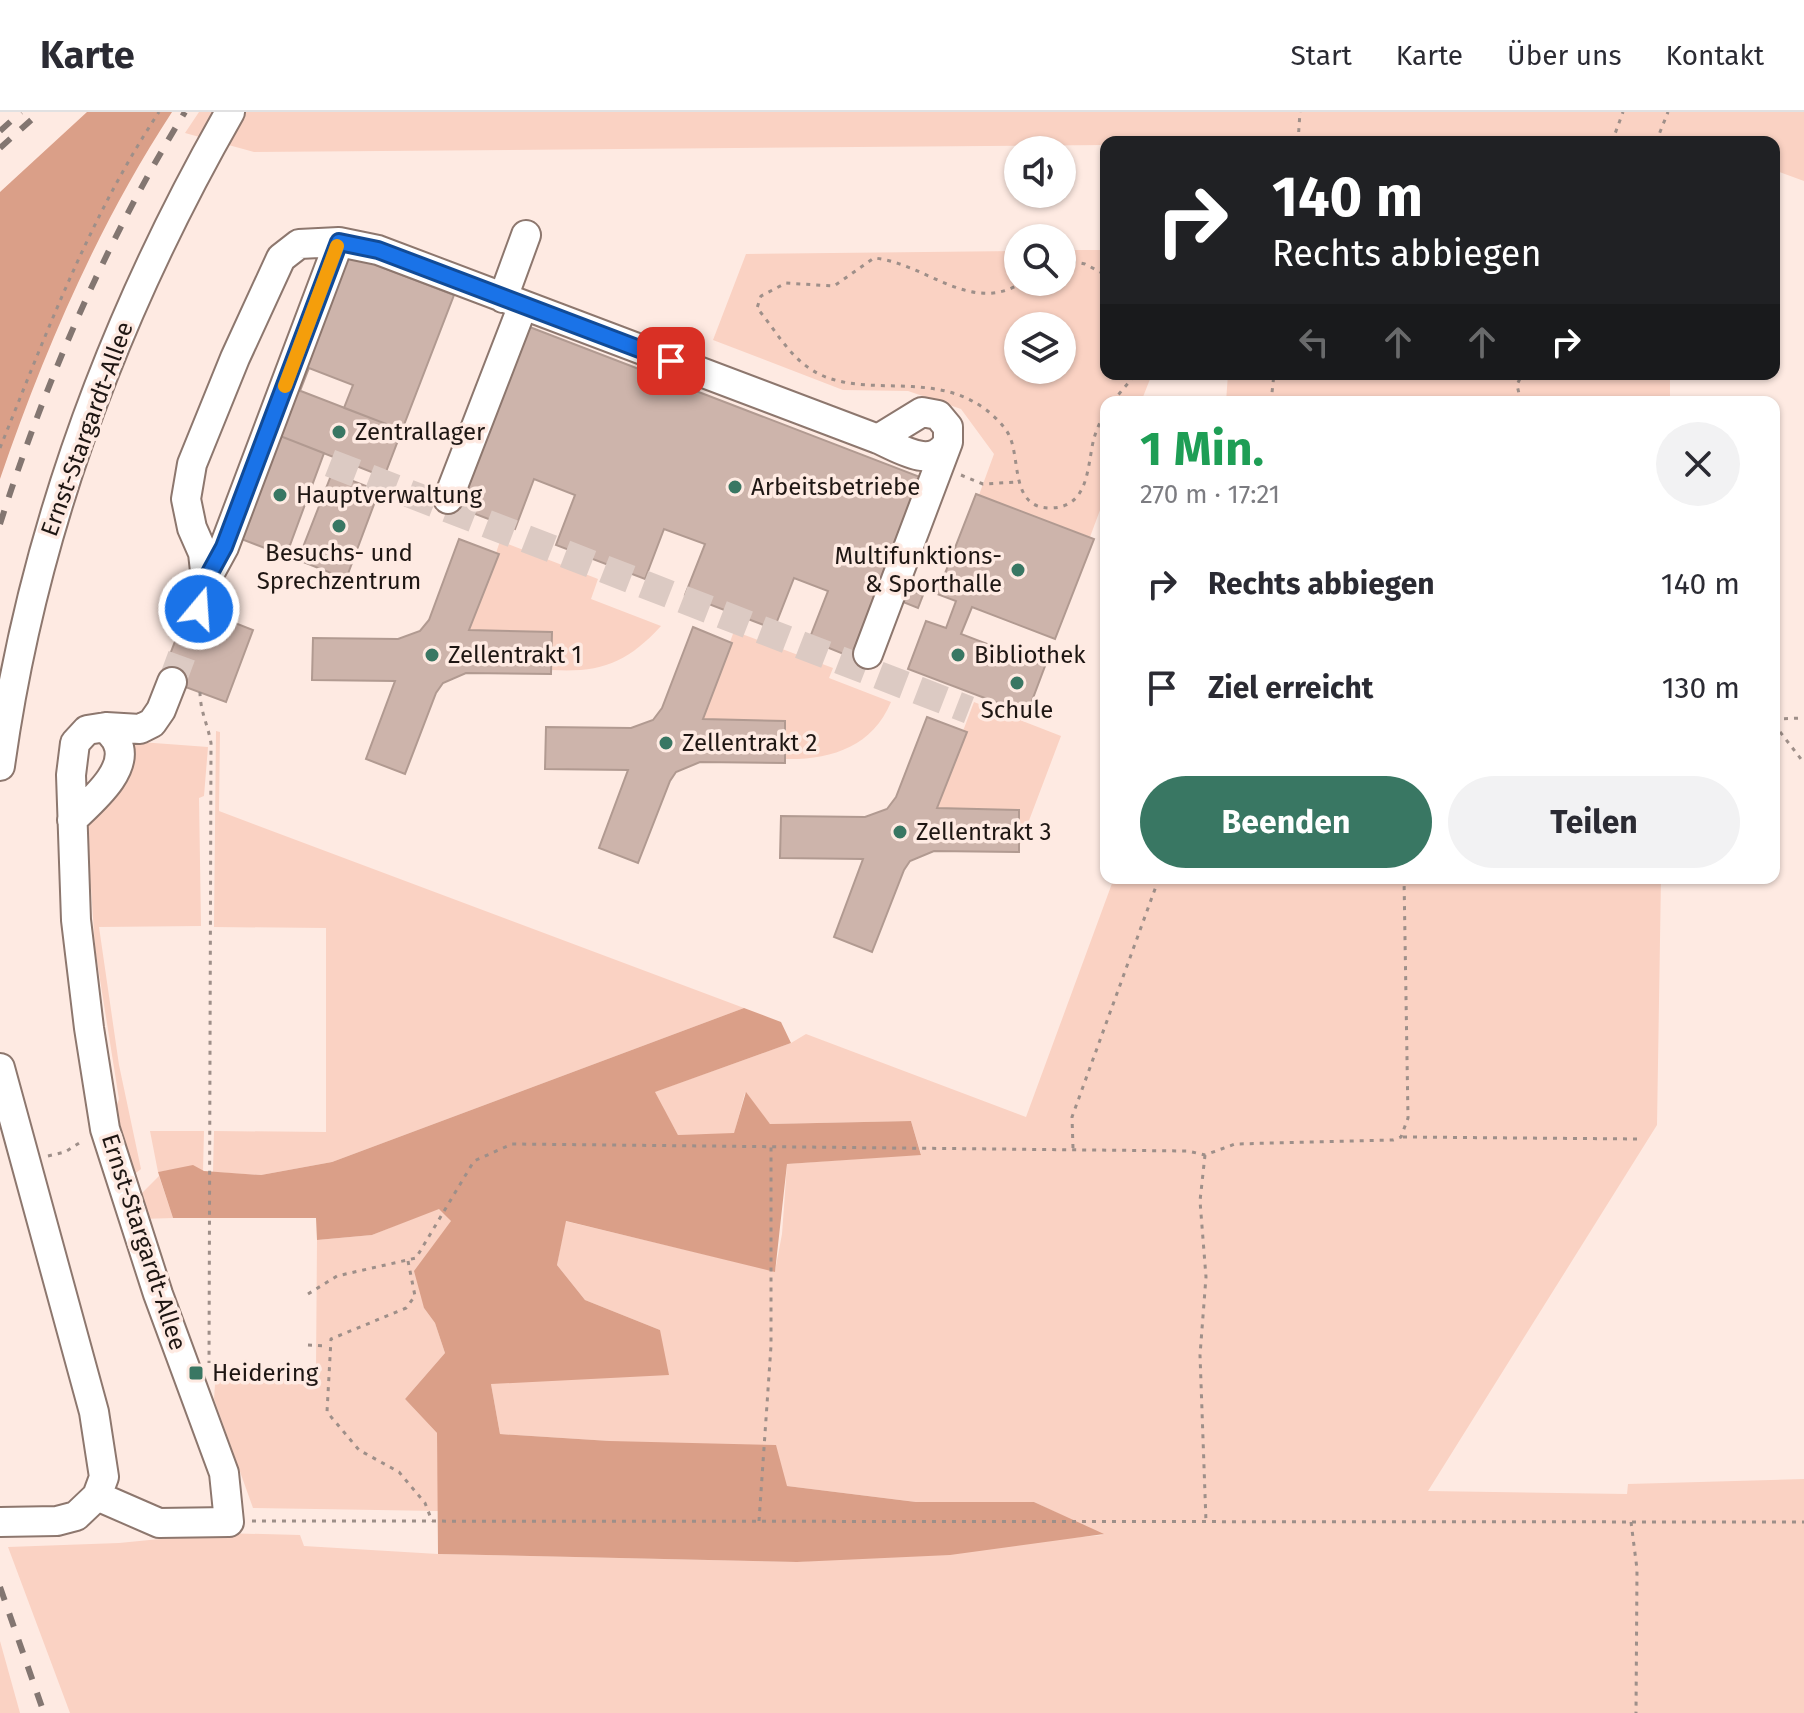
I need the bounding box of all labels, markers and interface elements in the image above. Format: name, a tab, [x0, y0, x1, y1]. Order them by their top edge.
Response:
text: Karte	[40, 32, 135, 78]
text: Start	[1290, 39, 1352, 72]
text: Karte	[1396, 39, 1463, 72]
text: Über uns	[1507, 39, 1622, 72]
text: Kontakt	[1666, 39, 1764, 72]
map controls	[1004, 136, 1076, 384]
button: sound	[1004, 136, 1076, 208]
text: 140 m	[1272, 164, 1423, 231]
icon: right	[1140, 168, 1244, 272]
button: search	[1004, 224, 1076, 296]
text: Rechts abbiegen	[1272, 232, 1542, 276]
button: layers	[1004, 312, 1076, 384]
street label: Ernst-Stargardt-Allee	[35, 318, 139, 540]
icon: left	[1292, 320, 1336, 364]
icon: ahead	[1376, 320, 1420, 364]
icon: ahead	[1460, 320, 1504, 364]
icon: right	[1544, 320, 1588, 364]
pin	[637, 327, 705, 395]
icon: arrive	[649, 339, 693, 383]
place label: Zentrallager	[355, 418, 486, 446]
text: 1 Min.	[1140, 420, 1264, 478]
button: close	[1656, 422, 1740, 506]
marker: Zentrallager	[330, 423, 348, 441]
place label: Arbeitsbetriebe	[751, 473, 920, 501]
marker: Arbeitsbetriebe	[726, 478, 744, 496]
text: 270 m · 17:21	[1140, 479, 1280, 510]
place label: Hauptverwaltung	[296, 481, 483, 509]
marker: Hauptverwaltung	[271, 486, 289, 504]
marker: Besuchs- und Sprechzentrum	[330, 517, 348, 535]
place label: Besuchs- und Sprechzentrum	[257, 539, 421, 595]
place label: Multifunktions- & Sporthalle	[834, 542, 1002, 598]
marker: Multifunktions- & Sporthalle	[1009, 561, 1027, 579]
icon: right	[1140, 562, 1184, 606]
text: Rechts abbiegen	[1208, 566, 1435, 602]
text: 140 m	[1661, 566, 1740, 602]
position arrow	[157, 567, 241, 651]
place label: Zellentrakt 1	[448, 641, 582, 669]
place label: Bibliothek	[974, 641, 1086, 669]
marker: Zellentrakt 1	[423, 646, 441, 664]
marker: Bibliothek	[949, 646, 967, 664]
icon: arrive	[1140, 666, 1184, 710]
text: Ziel erreicht	[1208, 670, 1373, 706]
text: 130 m	[1662, 670, 1740, 706]
marker: Schule	[1008, 674, 1026, 692]
place label: Schule	[981, 696, 1053, 724]
place label: Zellentrakt 2	[682, 729, 818, 757]
marker: Zellentrakt 2	[657, 734, 675, 752]
button: Beenden	[1140, 776, 1432, 868]
button: Teilen	[1448, 776, 1740, 868]
place label: Zellentrakt 3	[916, 818, 1052, 846]
marker: Zellentrakt 3	[891, 823, 909, 841]
street label: Ernst-Stargardt-Allee	[96, 1130, 192, 1354]
place label: Heidering	[212, 1359, 319, 1387]
marker: Heidering	[187, 1364, 205, 1382]

